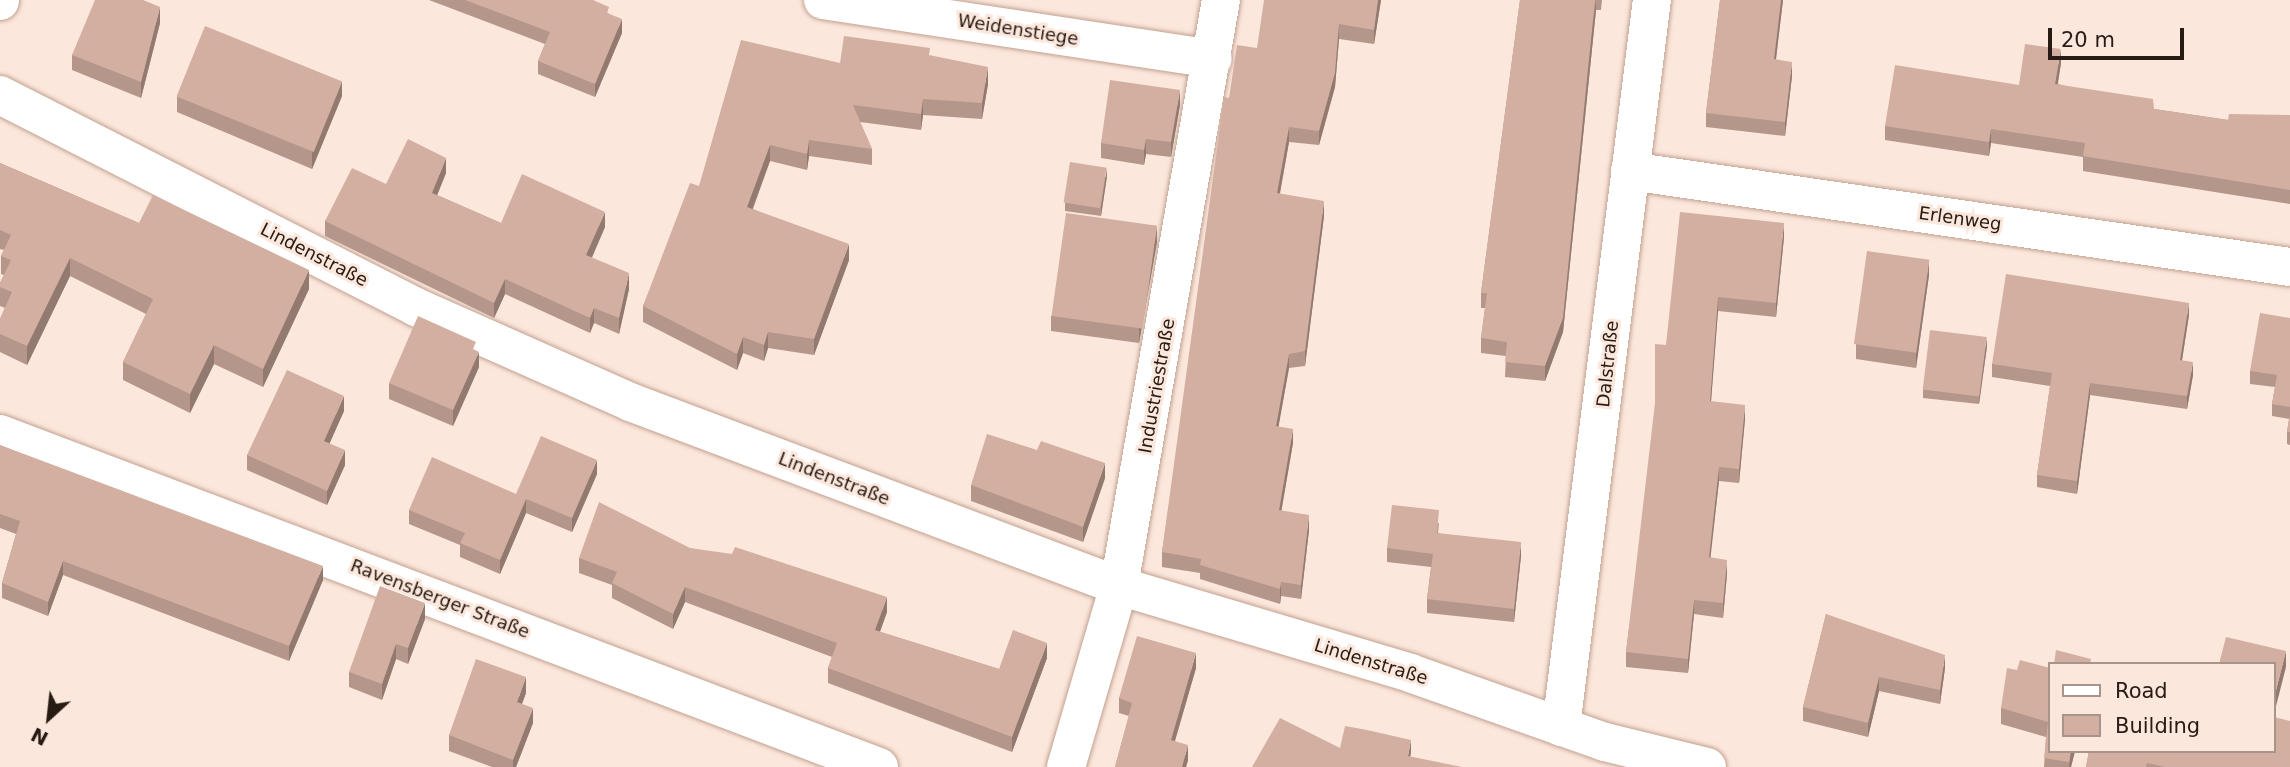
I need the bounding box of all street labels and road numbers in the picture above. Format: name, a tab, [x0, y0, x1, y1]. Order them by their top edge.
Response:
street label: Weidenstiege	[956, 10, 1080, 50]
street label: Erlenweg	[1917, 202, 2003, 236]
street label: Lindenstraße	[257, 219, 371, 291]
street label: Industriestraße	[1134, 317, 1180, 455]
street label: Dalstraße	[1593, 320, 1623, 408]
street label: Lindenstraße	[775, 448, 893, 510]
street label: Ravensberger Straße	[347, 555, 533, 643]
street label: Lindenstraße	[1312, 634, 1430, 690]

